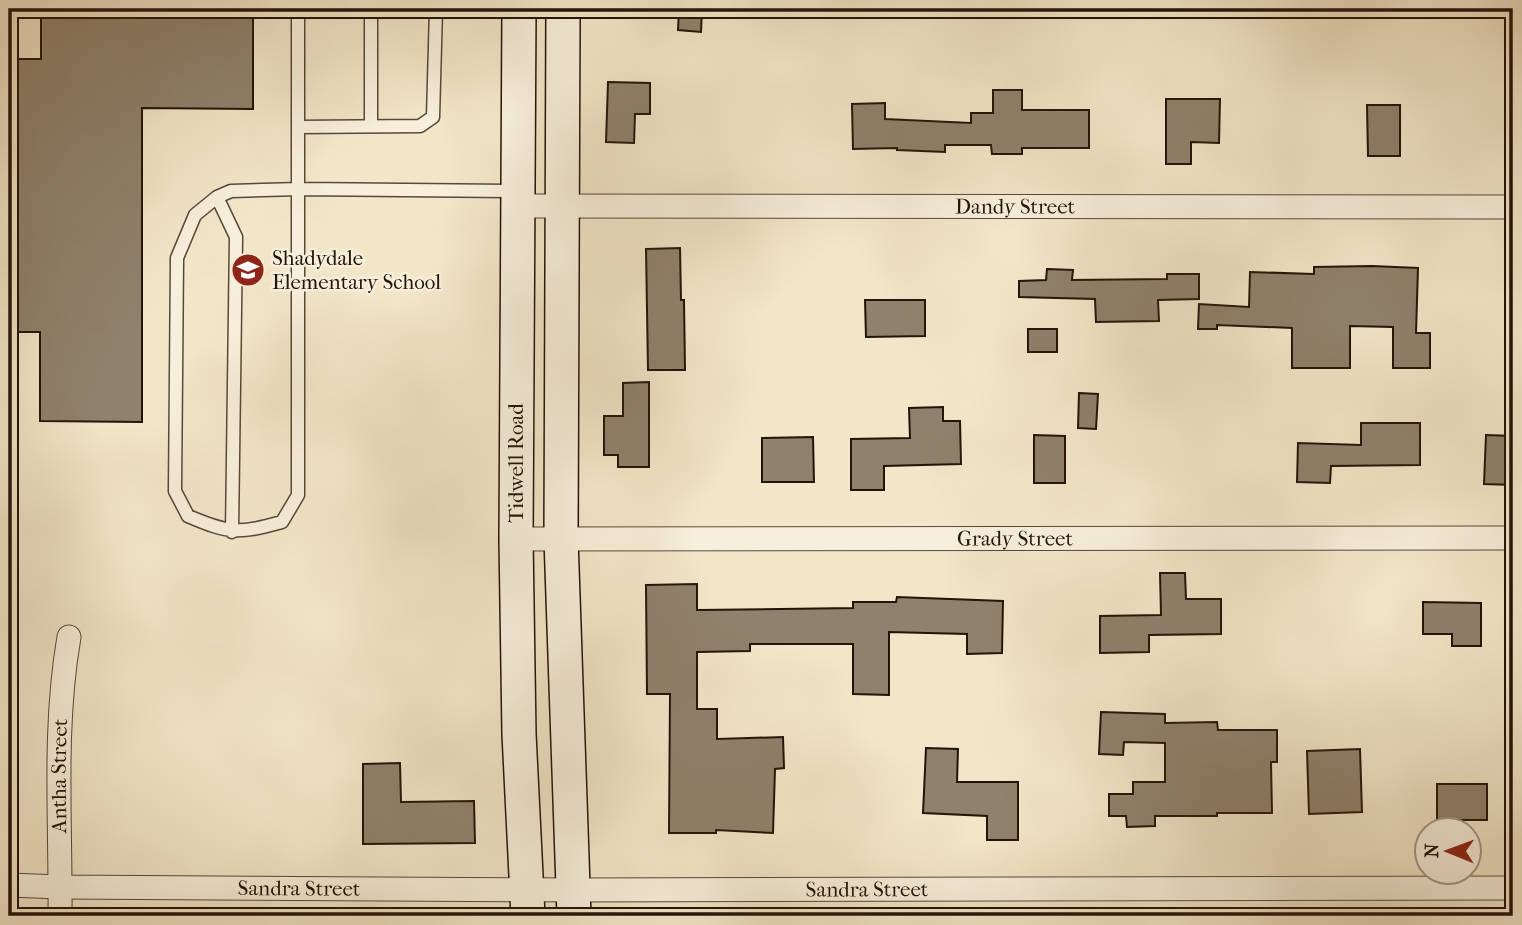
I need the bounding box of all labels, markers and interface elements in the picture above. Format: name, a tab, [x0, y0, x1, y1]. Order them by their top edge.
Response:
street label: Dandy Street	[955, 194, 1076, 219]
place label: Shadydale Elementary School	[272, 246, 441, 294]
school or university icon: Shadydale Elementary School	[229, 251, 267, 289]
street label: Tidwell Road	[504, 403, 528, 523]
street label: Grady Street	[957, 526, 1073, 551]
street label: Antha Street	[47, 718, 72, 835]
north arrow	[1414, 816, 1484, 886]
text: N	[1421, 843, 1443, 858]
street label: Sandra Street	[238, 876, 361, 901]
street label: Sandra Street	[806, 877, 929, 902]

